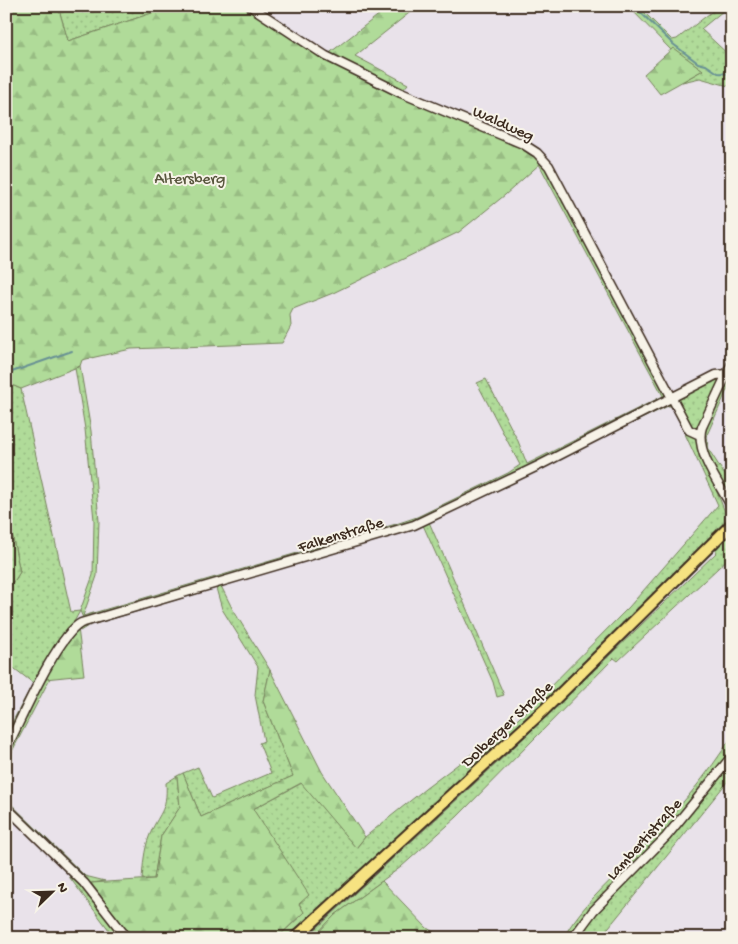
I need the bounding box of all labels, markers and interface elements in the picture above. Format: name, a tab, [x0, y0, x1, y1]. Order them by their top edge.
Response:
street label: Waldweg	[469, 103, 536, 147]
park label: Altersberg	[155, 171, 225, 190]
street label: Falkenstraße	[295, 514, 387, 559]
street label: Dolberger Straße	[458, 678, 559, 773]
street label: Lambertistraße	[604, 795, 688, 885]
north arrow	[28, 866, 78, 916]
text: N	[52, 880, 71, 895]

